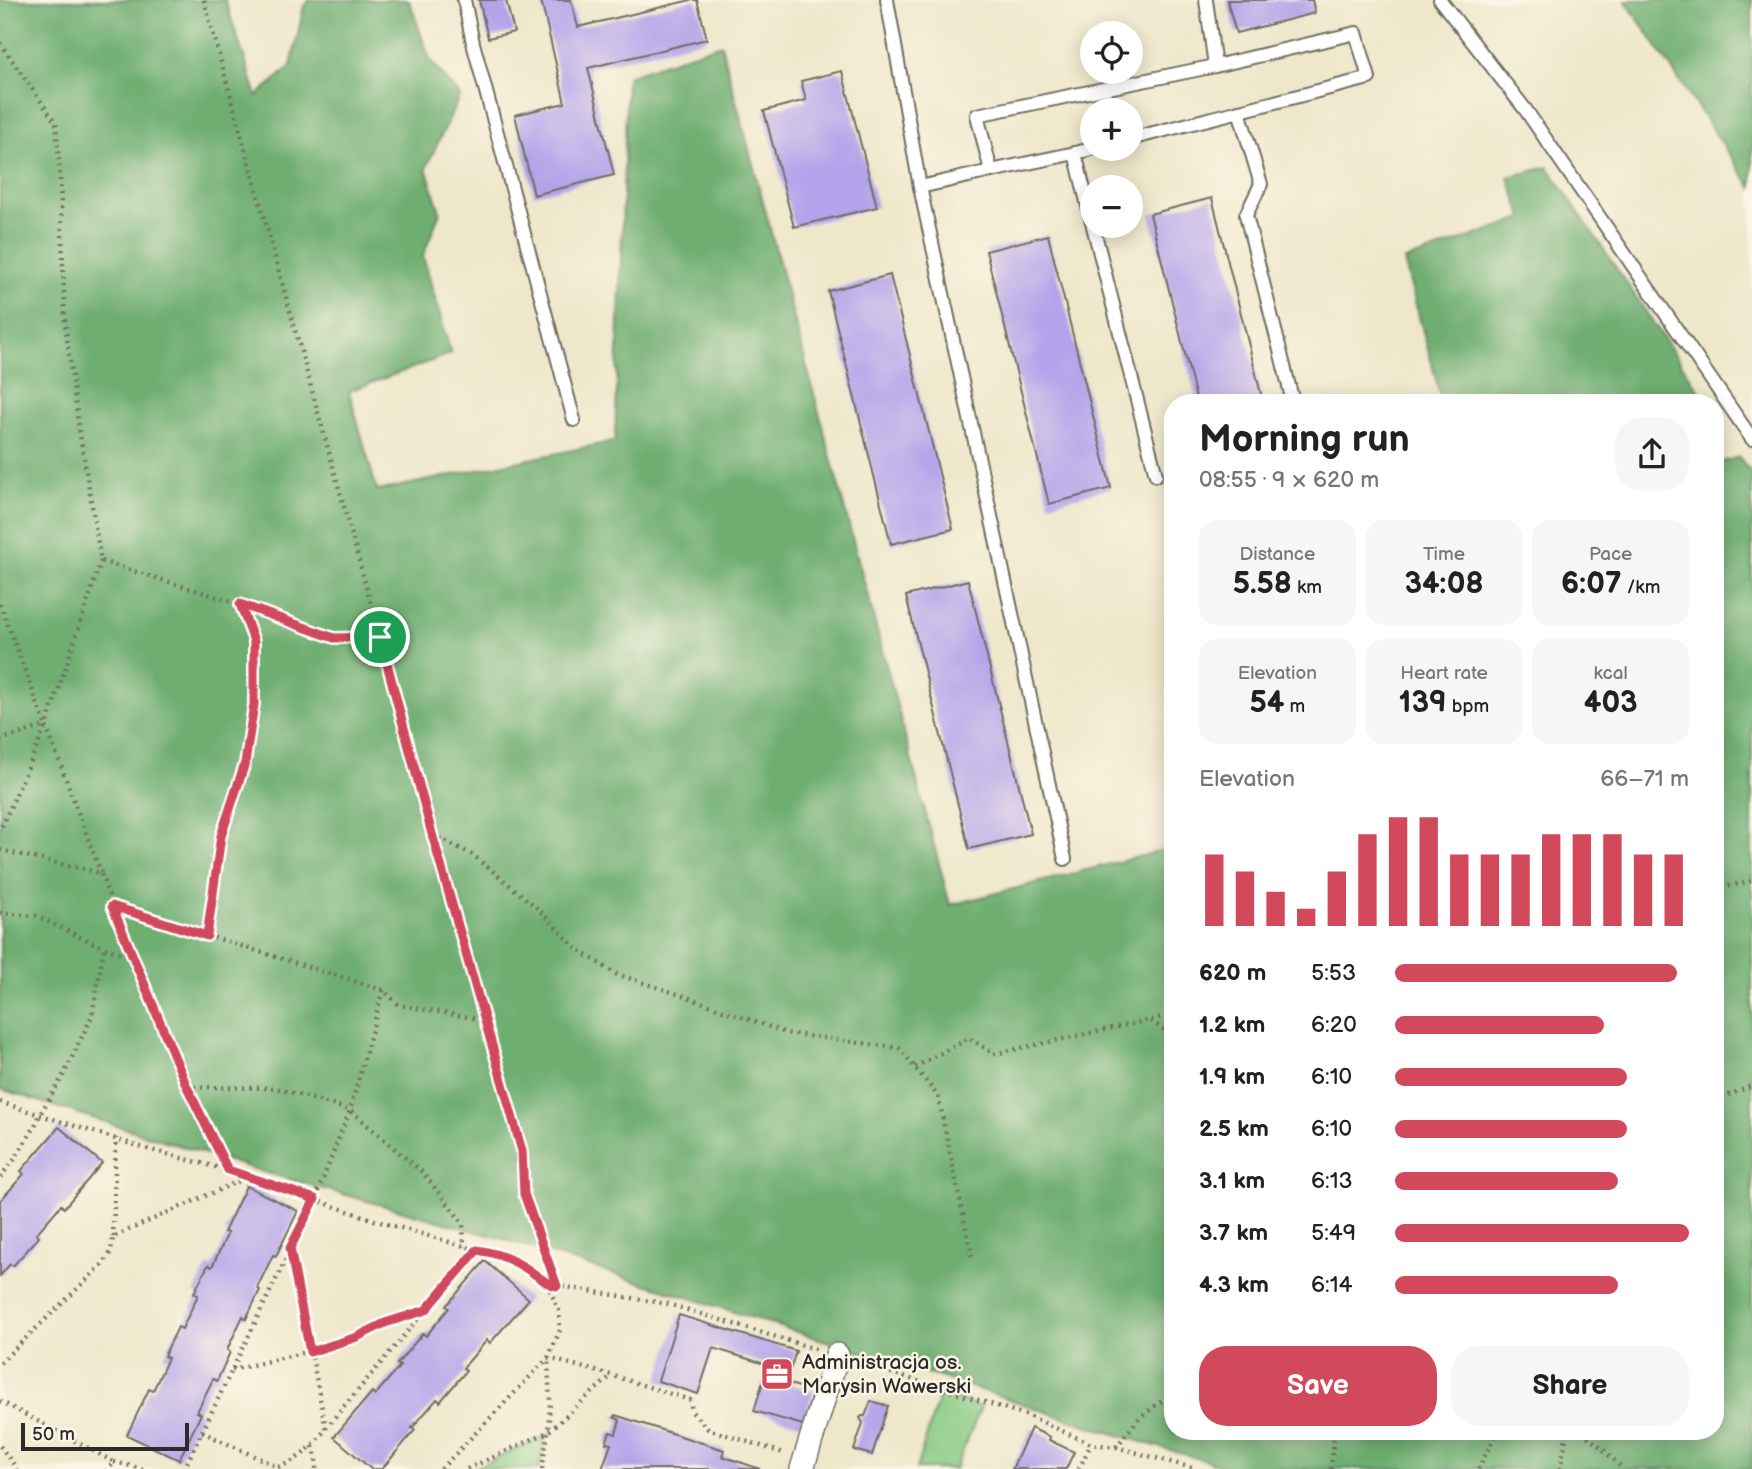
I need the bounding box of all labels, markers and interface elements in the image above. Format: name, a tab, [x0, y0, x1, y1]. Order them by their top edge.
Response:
map controls	[1080, 21, 1143, 238]
button: locate	[1080, 21, 1143, 84]
button: +	[1080, 98, 1143, 161]
button: −	[1080, 175, 1143, 238]
text: Morning run	[1199, 417, 1410, 462]
button: share	[1615, 417, 1689, 491]
text: 08:55 · 9 × 620 m	[1199, 466, 1379, 494]
text: Distance	[1239, 543, 1315, 566]
text: Time	[1423, 543, 1465, 566]
text: Pace	[1589, 543, 1632, 566]
text: 5.58	[1233, 566, 1292, 602]
text: 34:08	[1404, 566, 1484, 602]
text: 6:07	[1561, 566, 1622, 602]
text: km	[1292, 576, 1322, 599]
text: /km	[1622, 576, 1660, 599]
pin	[350, 607, 410, 667]
icon: arrive	[361, 618, 399, 656]
text: Elevation	[1238, 662, 1317, 685]
text: Heart rate	[1400, 662, 1488, 685]
text: kcal	[1594, 662, 1628, 685]
text: 54	[1249, 685, 1284, 721]
text: 139	[1399, 685, 1447, 721]
text: 403	[1584, 685, 1638, 721]
text: m	[1284, 695, 1305, 718]
text: bpm	[1447, 695, 1489, 718]
text: Elevation	[1199, 765, 1295, 793]
text: 66–71 m	[1600, 765, 1689, 793]
text: 620 m	[1199, 959, 1266, 987]
text: 5:53	[1311, 959, 1356, 987]
text: 1.2 km	[1199, 1011, 1265, 1039]
text: 6:20	[1311, 1011, 1357, 1039]
text: 1.9 km	[1199, 1063, 1265, 1091]
text: 6:10	[1311, 1063, 1352, 1091]
text: 2.5 km	[1199, 1115, 1269, 1143]
text: 6:10	[1311, 1115, 1352, 1143]
text: 3.1 km	[1199, 1167, 1265, 1195]
text: 6:13	[1311, 1167, 1353, 1195]
text: 3.7 km	[1199, 1219, 1268, 1247]
text: 5:49	[1311, 1219, 1356, 1247]
text: 4.3 km	[1199, 1271, 1269, 1299]
text: 6:14	[1311, 1271, 1353, 1299]
button: Save	[1199, 1346, 1437, 1426]
button: Share	[1451, 1346, 1689, 1426]
place label: Administracja os. Marysin Wawerski	[802, 1350, 971, 1399]
office icon: Administracja os. Marysin Wawerski	[758, 1355, 796, 1393]
scale bar	[21, 1420, 189, 1452]
text: 50 m	[32, 1423, 75, 1446]

